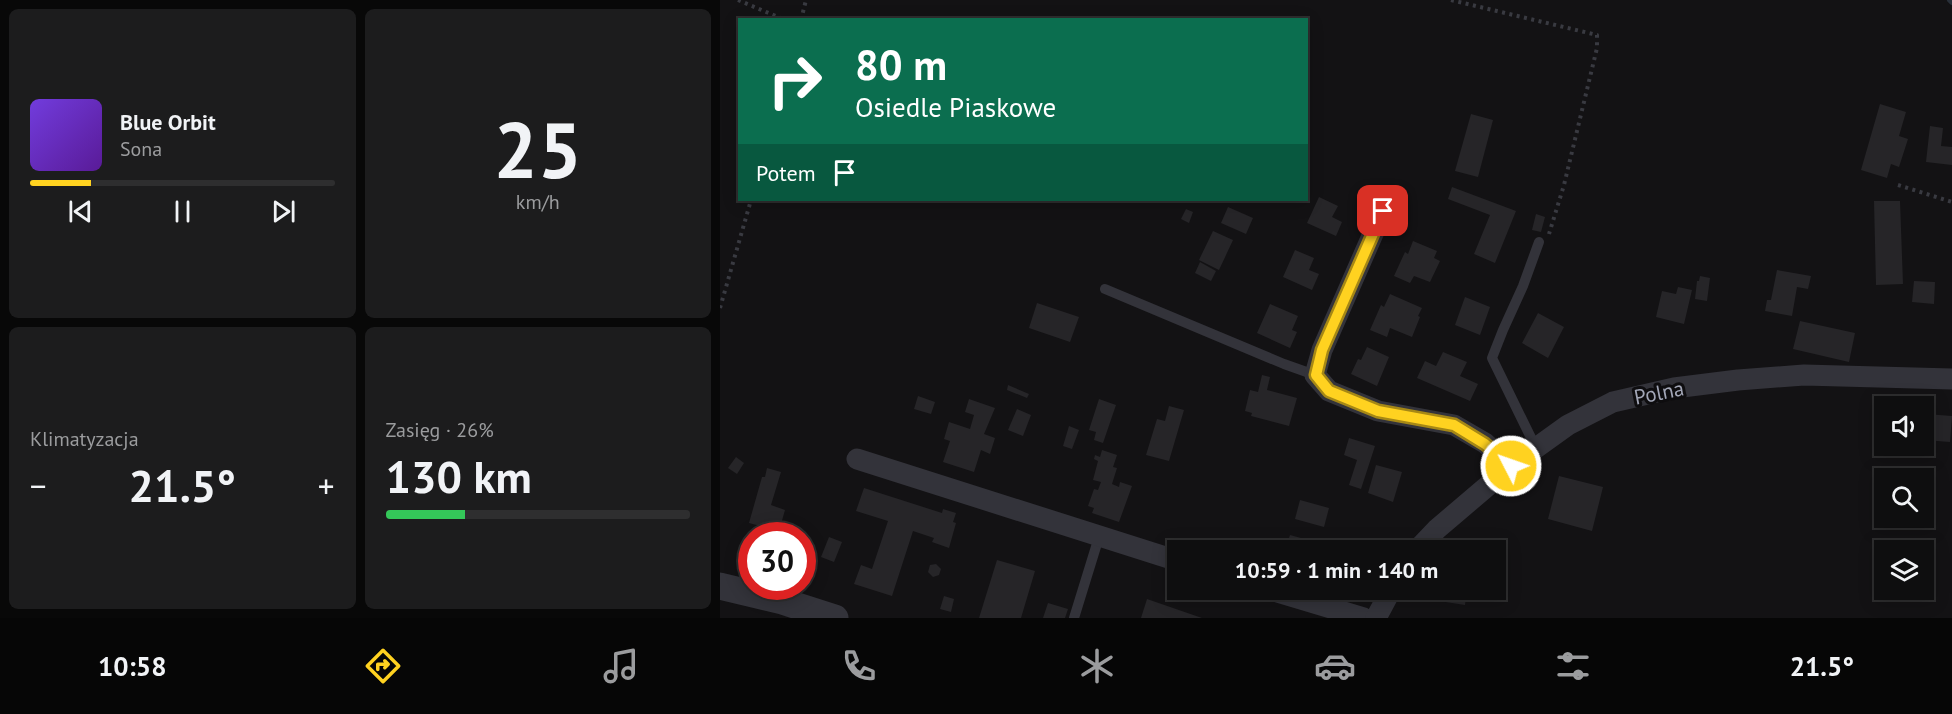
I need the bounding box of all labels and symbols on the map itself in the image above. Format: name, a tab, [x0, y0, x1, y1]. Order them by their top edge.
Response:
pin	[1357, 185, 1408, 236]
street label: Polna	[1632, 374, 1686, 411]
position arrow	[1479, 434, 1543, 498]
speed limit sign: 30	[738, 522, 816, 600]

